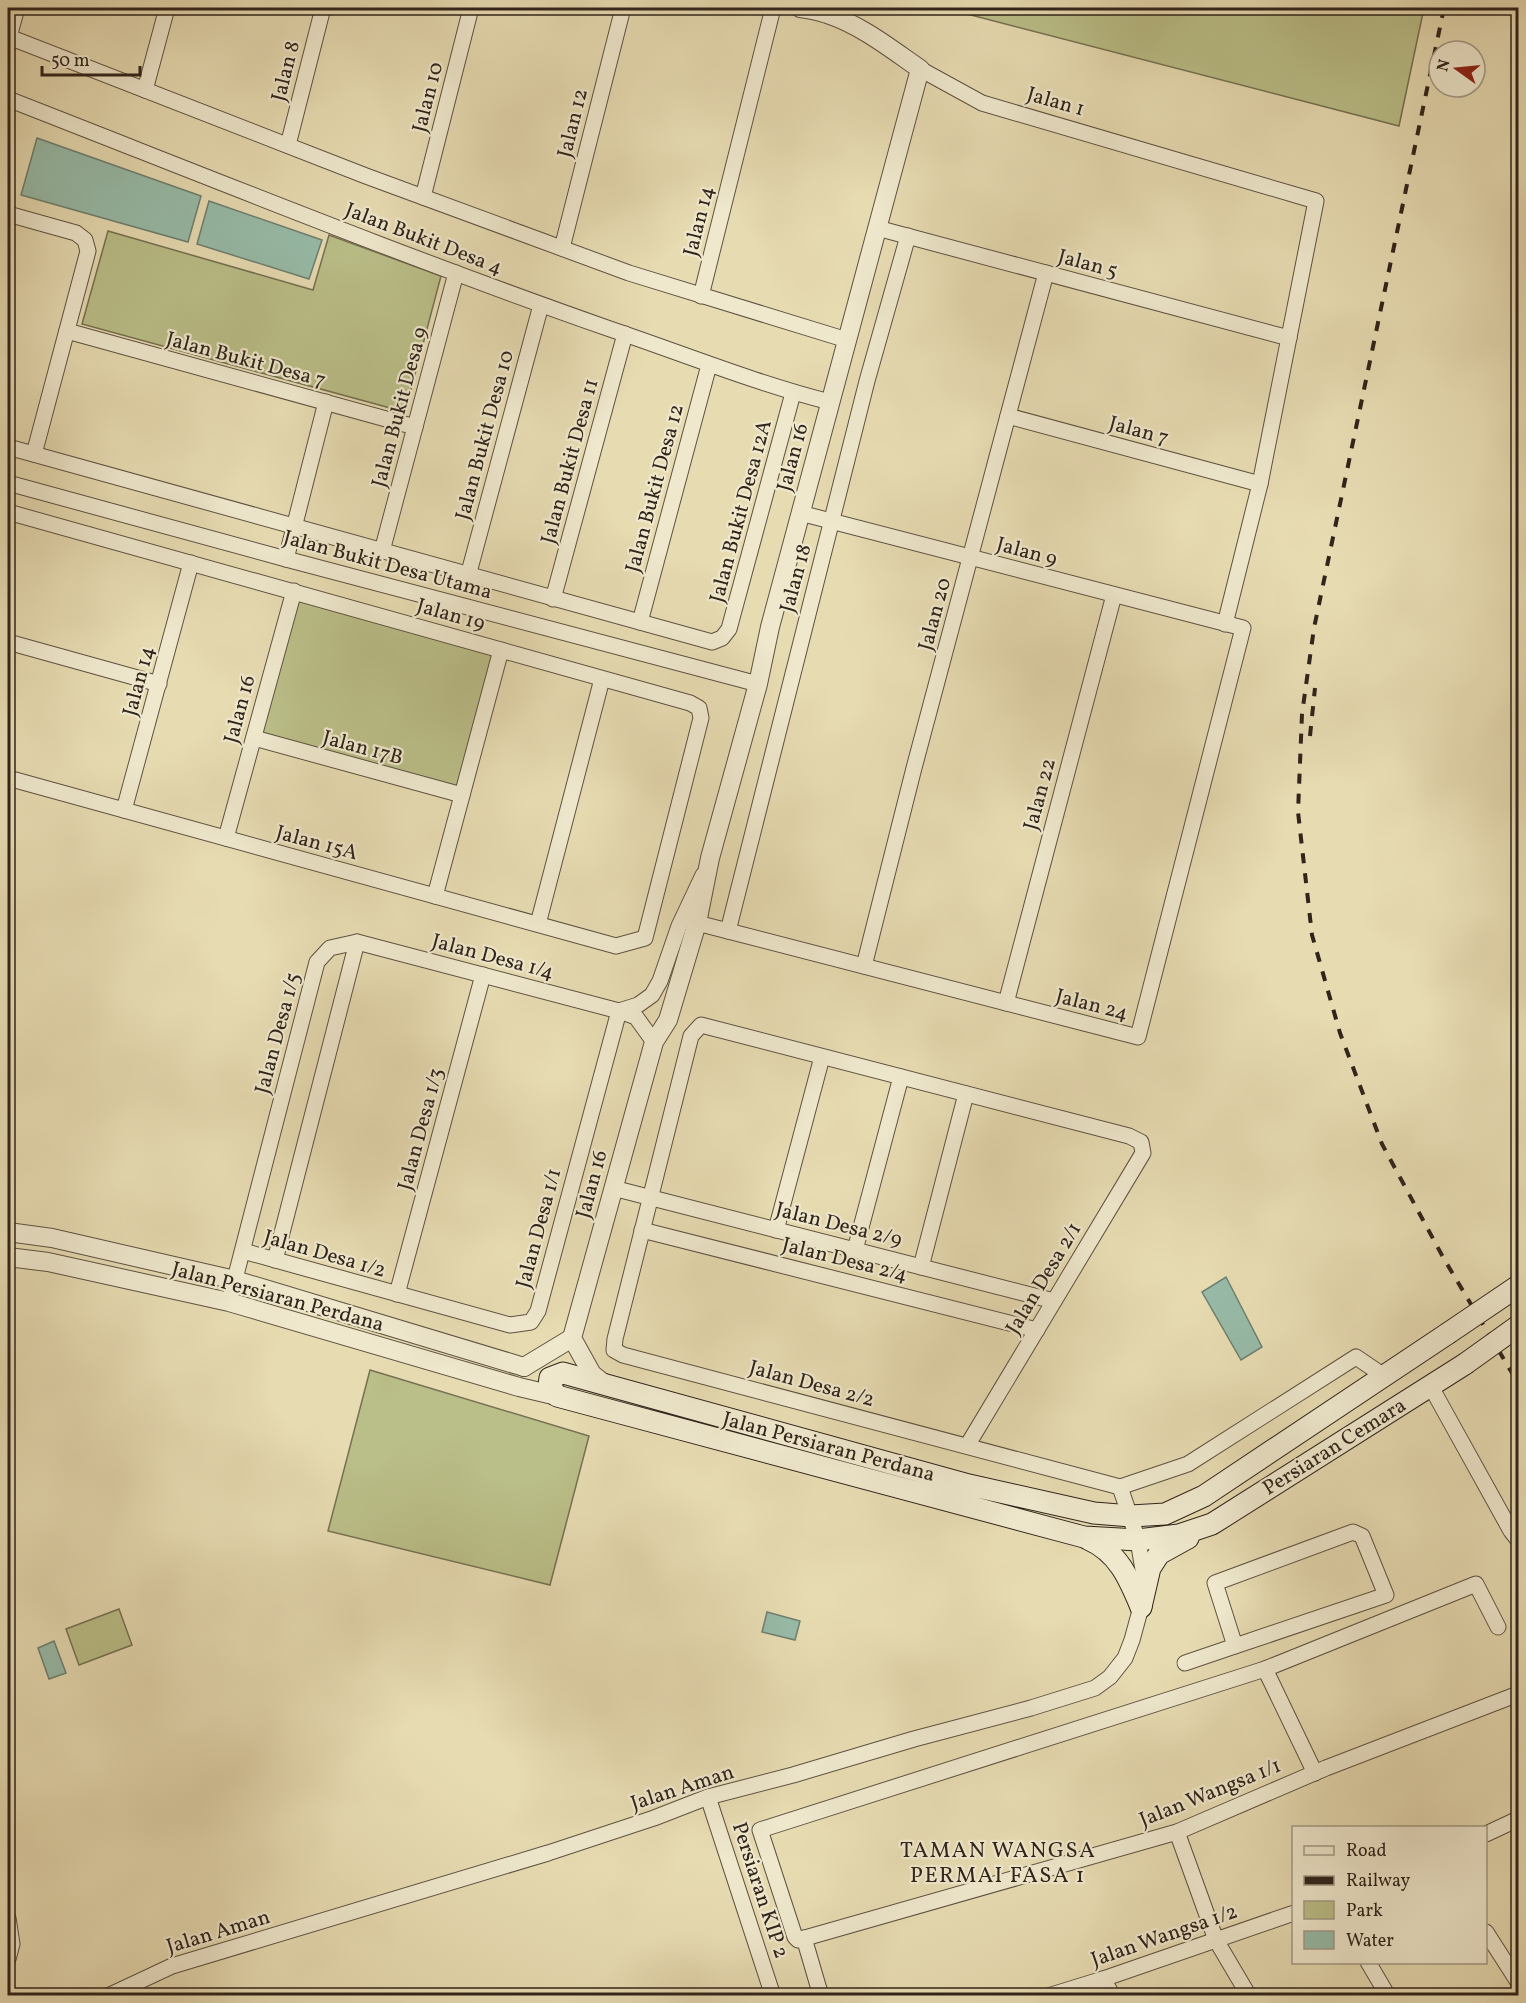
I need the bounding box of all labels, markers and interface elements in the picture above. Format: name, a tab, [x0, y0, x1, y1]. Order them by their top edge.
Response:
street label: Jalan 8	[265, 38, 308, 105]
scale bar	[42, 39, 140, 77]
north arrow	[1427, 39, 1487, 99]
text: 50 m	[51, 49, 90, 74]
text: N	[1432, 57, 1457, 74]
street label: Jalan 10	[406, 59, 451, 136]
street label: Jalan 1	[1023, 80, 1088, 125]
street label: Jalan 12	[551, 86, 596, 161]
street label: Jalan 14	[677, 183, 722, 260]
street label: Jalan Bukit Desa 4	[341, 196, 506, 283]
street label: Jalan 5	[1054, 243, 1121, 286]
street label: Jalan Bukit Desa 9	[365, 324, 436, 491]
street label: Jalan Bukit Desa 7	[163, 325, 329, 396]
street label: Jalan Bukit Desa 10	[449, 347, 522, 524]
street label: Jalan Bukit Desa 11	[534, 375, 606, 547]
street label: Jalan Bukit Desa 12	[619, 401, 692, 576]
street label: Jalan 7	[1105, 410, 1172, 453]
street label: Jalan Bukit Desa 12A	[703, 417, 780, 606]
street label: Jalan 16	[770, 420, 816, 495]
street label: Jalan Bukit Desa Utama	[280, 524, 495, 607]
street label: Jalan 9	[993, 530, 1060, 574]
street label: Jalan 18	[773, 541, 819, 616]
street label: Jalan 20	[912, 575, 959, 654]
street label: Jalan 19	[413, 592, 488, 639]
street label: Jalan 14	[116, 643, 163, 720]
street label: Jalan 16	[217, 672, 263, 747]
street label: Jalan 17B	[319, 724, 406, 773]
street label: Jalan 22	[1017, 755, 1064, 834]
street label: Jalan 15A	[272, 819, 361, 868]
street label: Jalan Desa 1/4	[428, 927, 557, 988]
street label: Jalan Desa 1/5	[248, 970, 309, 1097]
street label: Jalan 24	[1052, 982, 1131, 1028]
street label: Jalan Desa 1/3	[391, 1065, 452, 1194]
street label: Jalan 16	[569, 1147, 615, 1222]
street label: Jalan Desa 1/1	[510, 1165, 569, 1292]
street label: Jalan Desa 2/9	[772, 1196, 905, 1255]
street label: Jalan Desa 2/1	[999, 1217, 1089, 1340]
street label: Jalan Desa 1/2	[260, 1223, 389, 1286]
street label: Jalan Desa 2/4	[779, 1231, 911, 1290]
street label: Jalan Persiaran Perdana	[168, 1255, 387, 1340]
street label: Jalan Desa 2/2	[746, 1354, 878, 1415]
street label: Persiaran Cemara	[1257, 1391, 1412, 1503]
street label: Jalan Persiaran Perdana	[719, 1405, 938, 1490]
street label: Jalan Wangsa 1/1	[1135, 1752, 1286, 1835]
street label: Jalan Aman	[627, 1758, 738, 1819]
street label: Persiaran KIP 2	[724, 1819, 795, 1962]
legend	[1292, 1826, 1487, 1964]
district label: TAMAN WANGSA PERMAI FASA 1	[900, 1836, 1096, 1892]
text: Road	[1346, 1839, 1387, 1864]
text: Railway	[1346, 1869, 1410, 1894]
street label: Jalan Wangsa 1/2	[1087, 1898, 1242, 1975]
text: Park	[1346, 1899, 1383, 1924]
street label: Jalan Aman	[163, 1903, 274, 1962]
text: Water	[1346, 1929, 1394, 1954]

